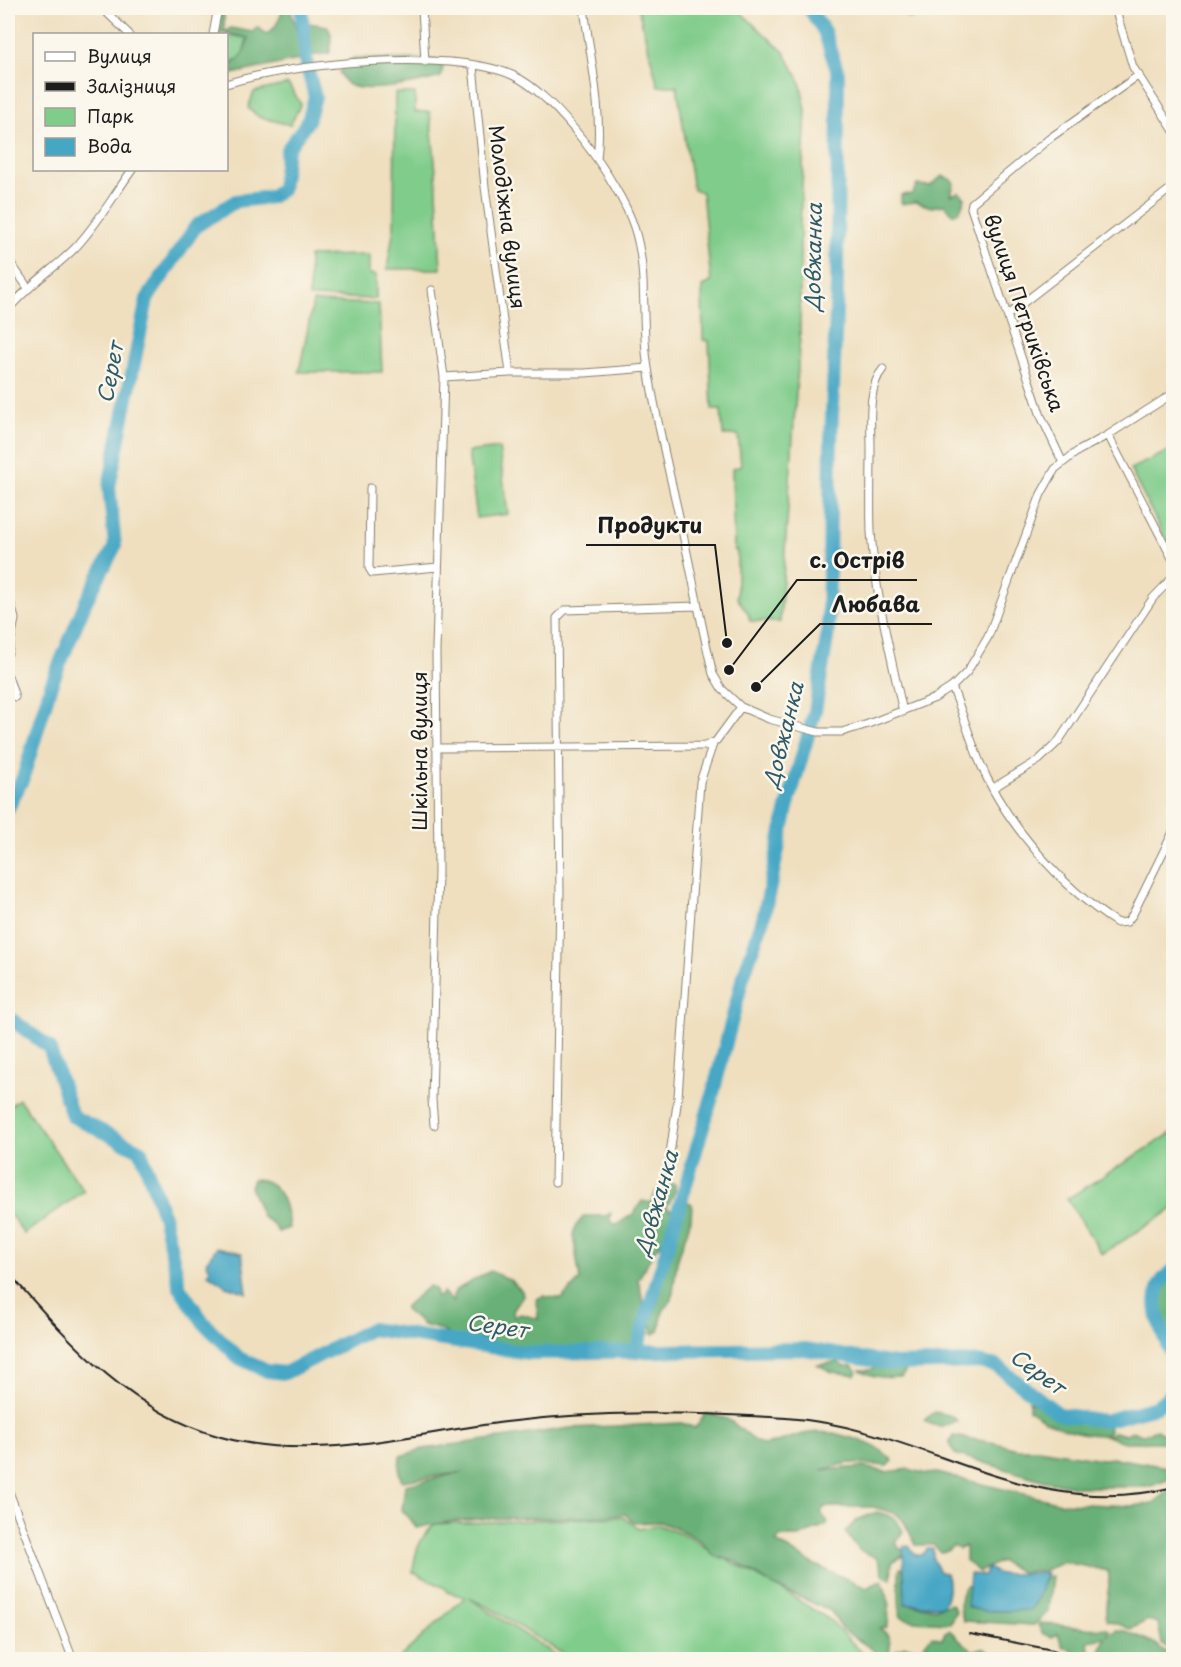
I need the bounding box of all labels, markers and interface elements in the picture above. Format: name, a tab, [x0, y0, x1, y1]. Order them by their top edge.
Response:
legend	[33, 33, 228, 171]
text: Вулиця	[87, 42, 152, 69]
text: Залізниця	[86, 72, 176, 99]
text: Парк	[87, 102, 134, 129]
street label: Молодіжна вулиця	[482, 123, 534, 311]
text: Вода	[87, 132, 132, 159]
water label: Довжанка	[795, 202, 829, 313]
street label: вулиця Петриківська	[977, 210, 1073, 416]
water label: Серет	[87, 336, 131, 406]
callout: Продукти	[586, 506, 715, 545]
text: Продукти	[598, 508, 702, 540]
callout: с. Острів	[797, 541, 917, 580]
text: с. Острів	[809, 543, 905, 575]
callout: Любава	[820, 585, 932, 624]
text: Любава	[832, 587, 920, 619]
street label: Шкільна вулиця	[404, 671, 434, 831]
water label: Довжанка	[753, 677, 811, 793]
water label: Довжанка	[624, 1145, 686, 1261]
water label: Серет	[465, 1305, 534, 1346]
water label: Серет	[1004, 1339, 1075, 1404]

